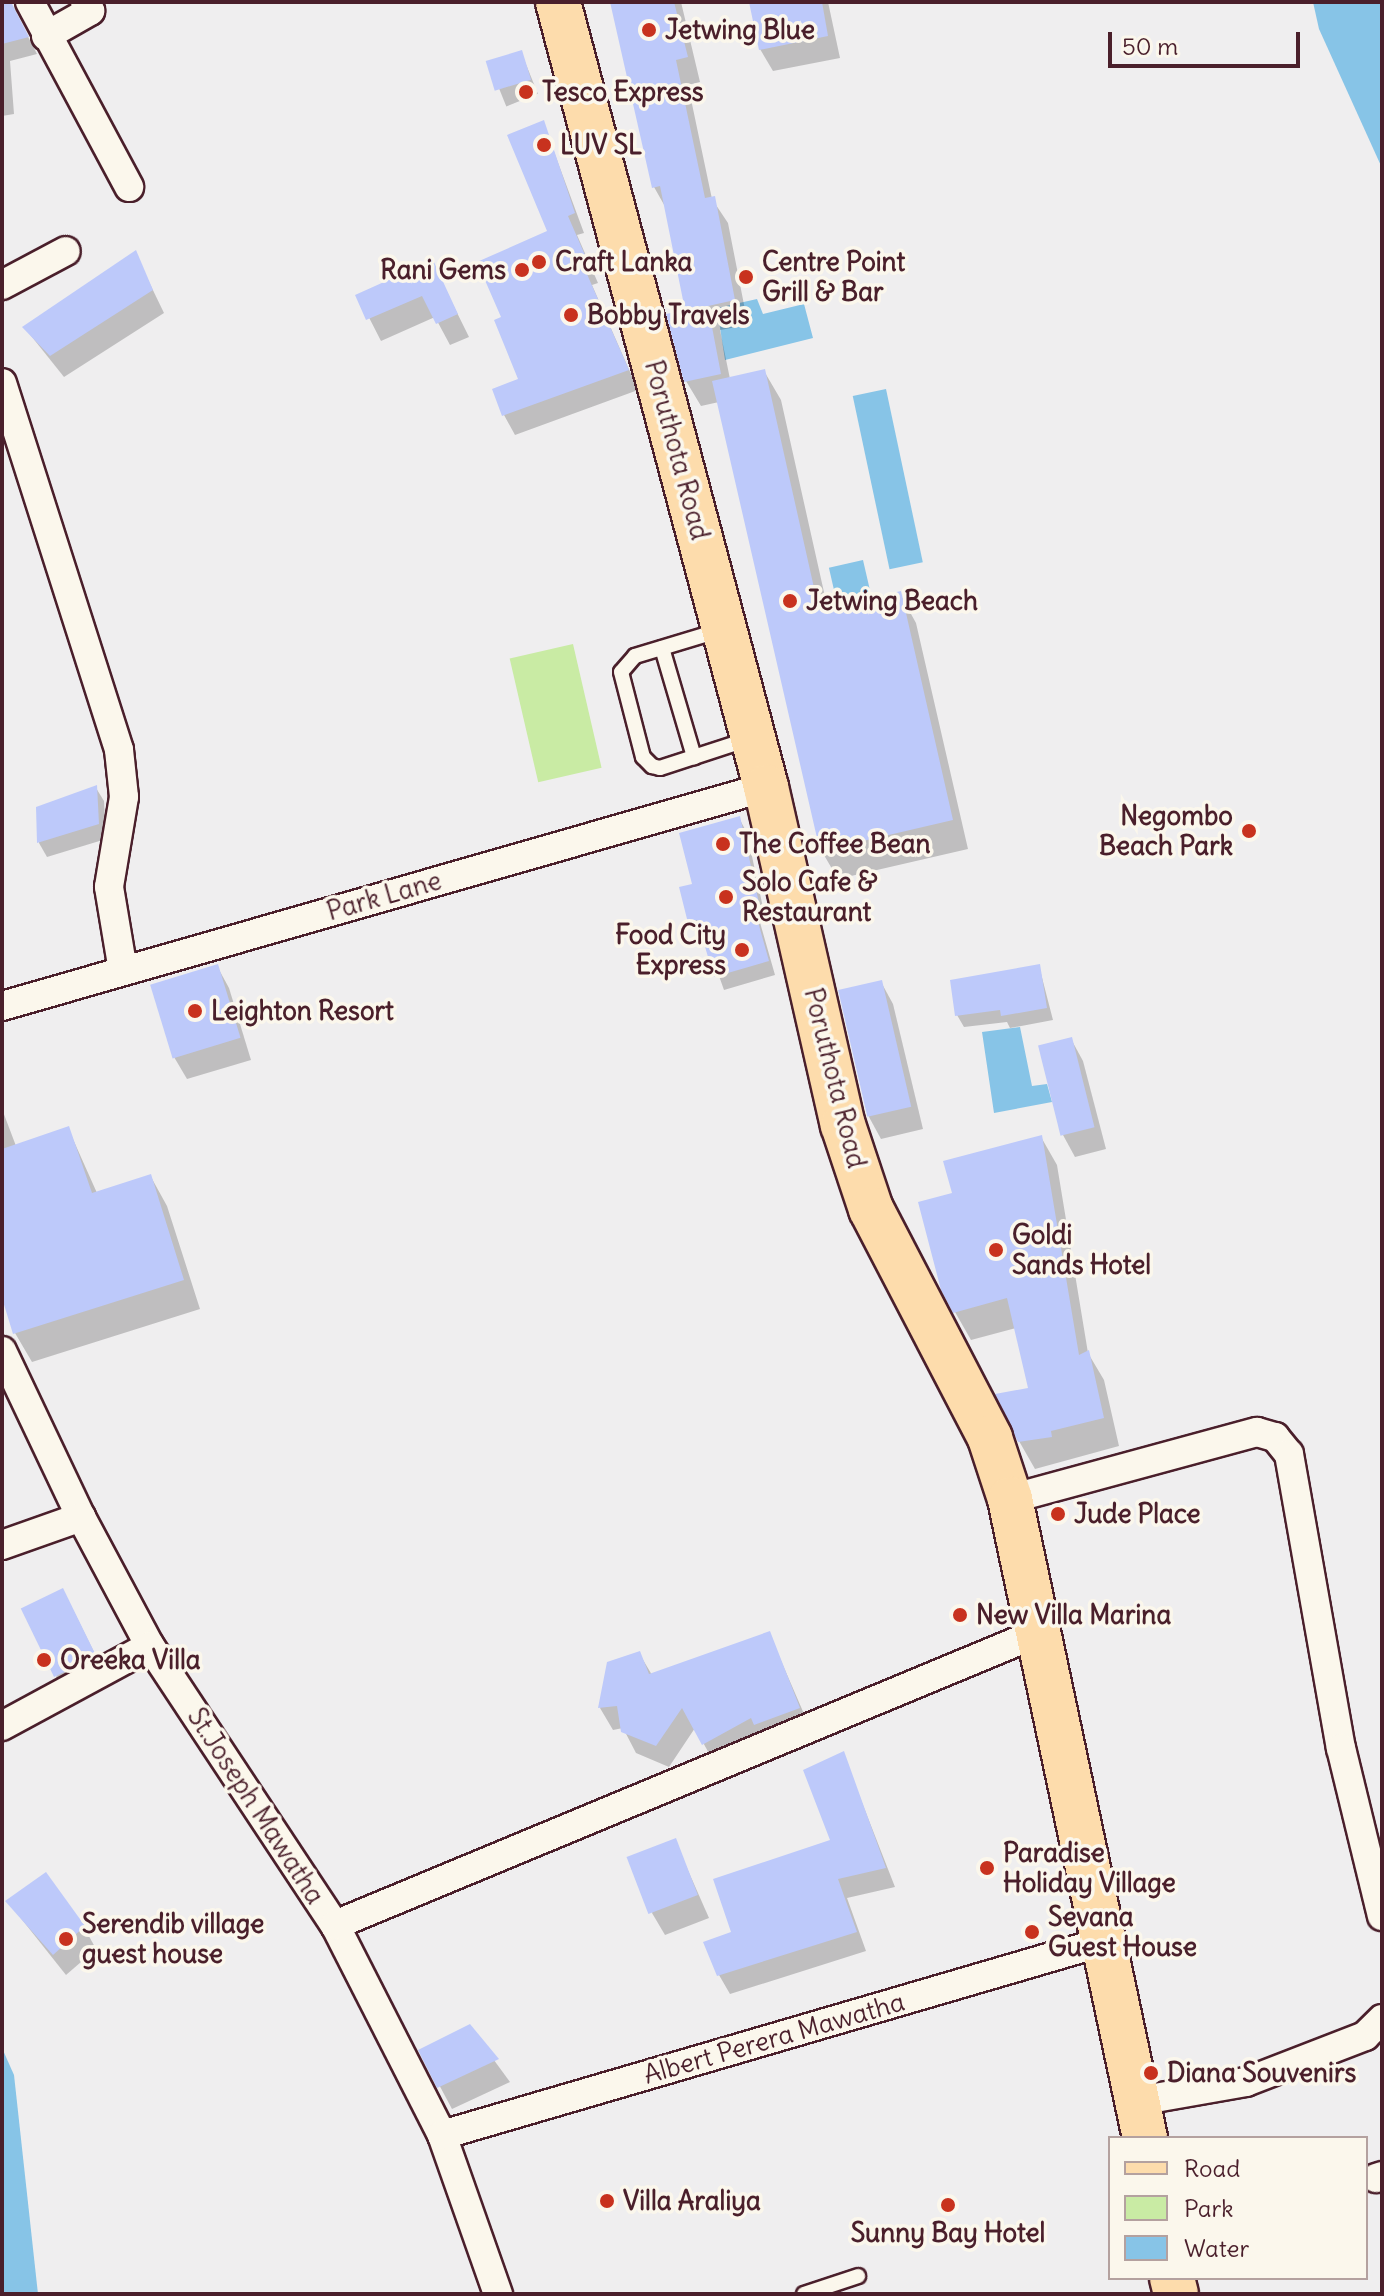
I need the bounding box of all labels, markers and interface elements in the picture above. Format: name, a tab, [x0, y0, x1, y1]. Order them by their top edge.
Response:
place label: Jetwing Blue	[665, 14, 815, 46]
scale bar	[1112, 16, 1304, 66]
marker: Jetwing Blue	[640, 21, 658, 39]
text: 50 m	[1122, 31, 1178, 61]
place label: Tesco Express	[542, 76, 704, 108]
marker: Tesco Express	[517, 83, 535, 101]
place label: LUV SL	[560, 129, 642, 161]
marker: LUV SL	[535, 136, 553, 154]
place label: Craft Lanka	[555, 246, 692, 278]
place label: Centre Point Grill & Bar	[762, 246, 905, 308]
marker: Craft Lanka	[530, 253, 548, 271]
place label: Rani Gems	[380, 254, 506, 286]
marker: Rani Gems	[513, 261, 531, 279]
marker: Centre Point Grill & Bar	[737, 268, 755, 286]
place label: Bobby Travels	[587, 299, 750, 331]
marker: Bobby Travels	[562, 306, 580, 324]
street label: Poruthota Road	[638, 357, 716, 543]
place label: Jetwing Beach	[806, 585, 978, 617]
marker: Jetwing Beach	[781, 592, 799, 610]
place label: Negombo Beach Park	[1099, 800, 1233, 862]
marker: Negombo Beach Park	[1240, 822, 1258, 840]
place label: The Coffee Bean	[739, 828, 931, 860]
marker: The Coffee Bean	[714, 835, 732, 853]
street label: Park Lane	[323, 865, 445, 927]
place label: Solo Cafe & Restaurant	[742, 866, 877, 928]
marker: Solo Cafe & Restaurant	[717, 888, 735, 906]
place label: Food City Express	[615, 919, 726, 980]
marker: Food City Express	[733, 941, 751, 959]
street label: Poruthota Road	[798, 985, 872, 1171]
place label: Leighton Resort	[211, 995, 394, 1027]
marker: Leighton Resort	[186, 1002, 204, 1020]
place label: Goldi Sands Hotel	[1012, 1219, 1151, 1280]
marker: Goldi Sands Hotel	[987, 1241, 1005, 1259]
place label: Jude Place	[1074, 1498, 1201, 1530]
marker: Jude Place	[1049, 1505, 1067, 1523]
place label: New Villa Marina	[976, 1599, 1171, 1631]
marker: New Villa Marina	[951, 1606, 969, 1624]
place label: Oreeka Villa	[60, 1644, 201, 1676]
marker: Oreeka Villa	[35, 1651, 53, 1669]
street label: St.Joseph Mawatha	[181, 1702, 331, 1910]
place label: Paradise Holiday Village	[1003, 1837, 1176, 1898]
marker: Paradise Holiday Village	[978, 1859, 996, 1877]
place label: Sevana Guest House	[1048, 1901, 1197, 1962]
place label: Serendib village guest house	[82, 1908, 264, 1970]
marker: Sevana Guest House	[1023, 1923, 1041, 1941]
marker: Serendib village guest house	[57, 1930, 75, 1948]
street label: Albert Perera Mawatha	[640, 1986, 908, 2090]
place label: Diana Souvenirs	[1167, 2057, 1356, 2089]
marker: Diana Souvenirs	[1142, 2064, 1160, 2082]
legend	[1108, 2136, 1368, 2280]
text: Road	[1184, 2153, 1240, 2183]
place label: Villa Araliya	[623, 2185, 761, 2217]
marker: Villa Araliya	[598, 2192, 616, 2210]
text: Park	[1184, 2193, 1234, 2223]
marker: Sunny Bay Hotel	[939, 2196, 957, 2214]
place label: Sunny Bay Hotel	[851, 2217, 1045, 2249]
text: Water	[1184, 2233, 1249, 2263]

